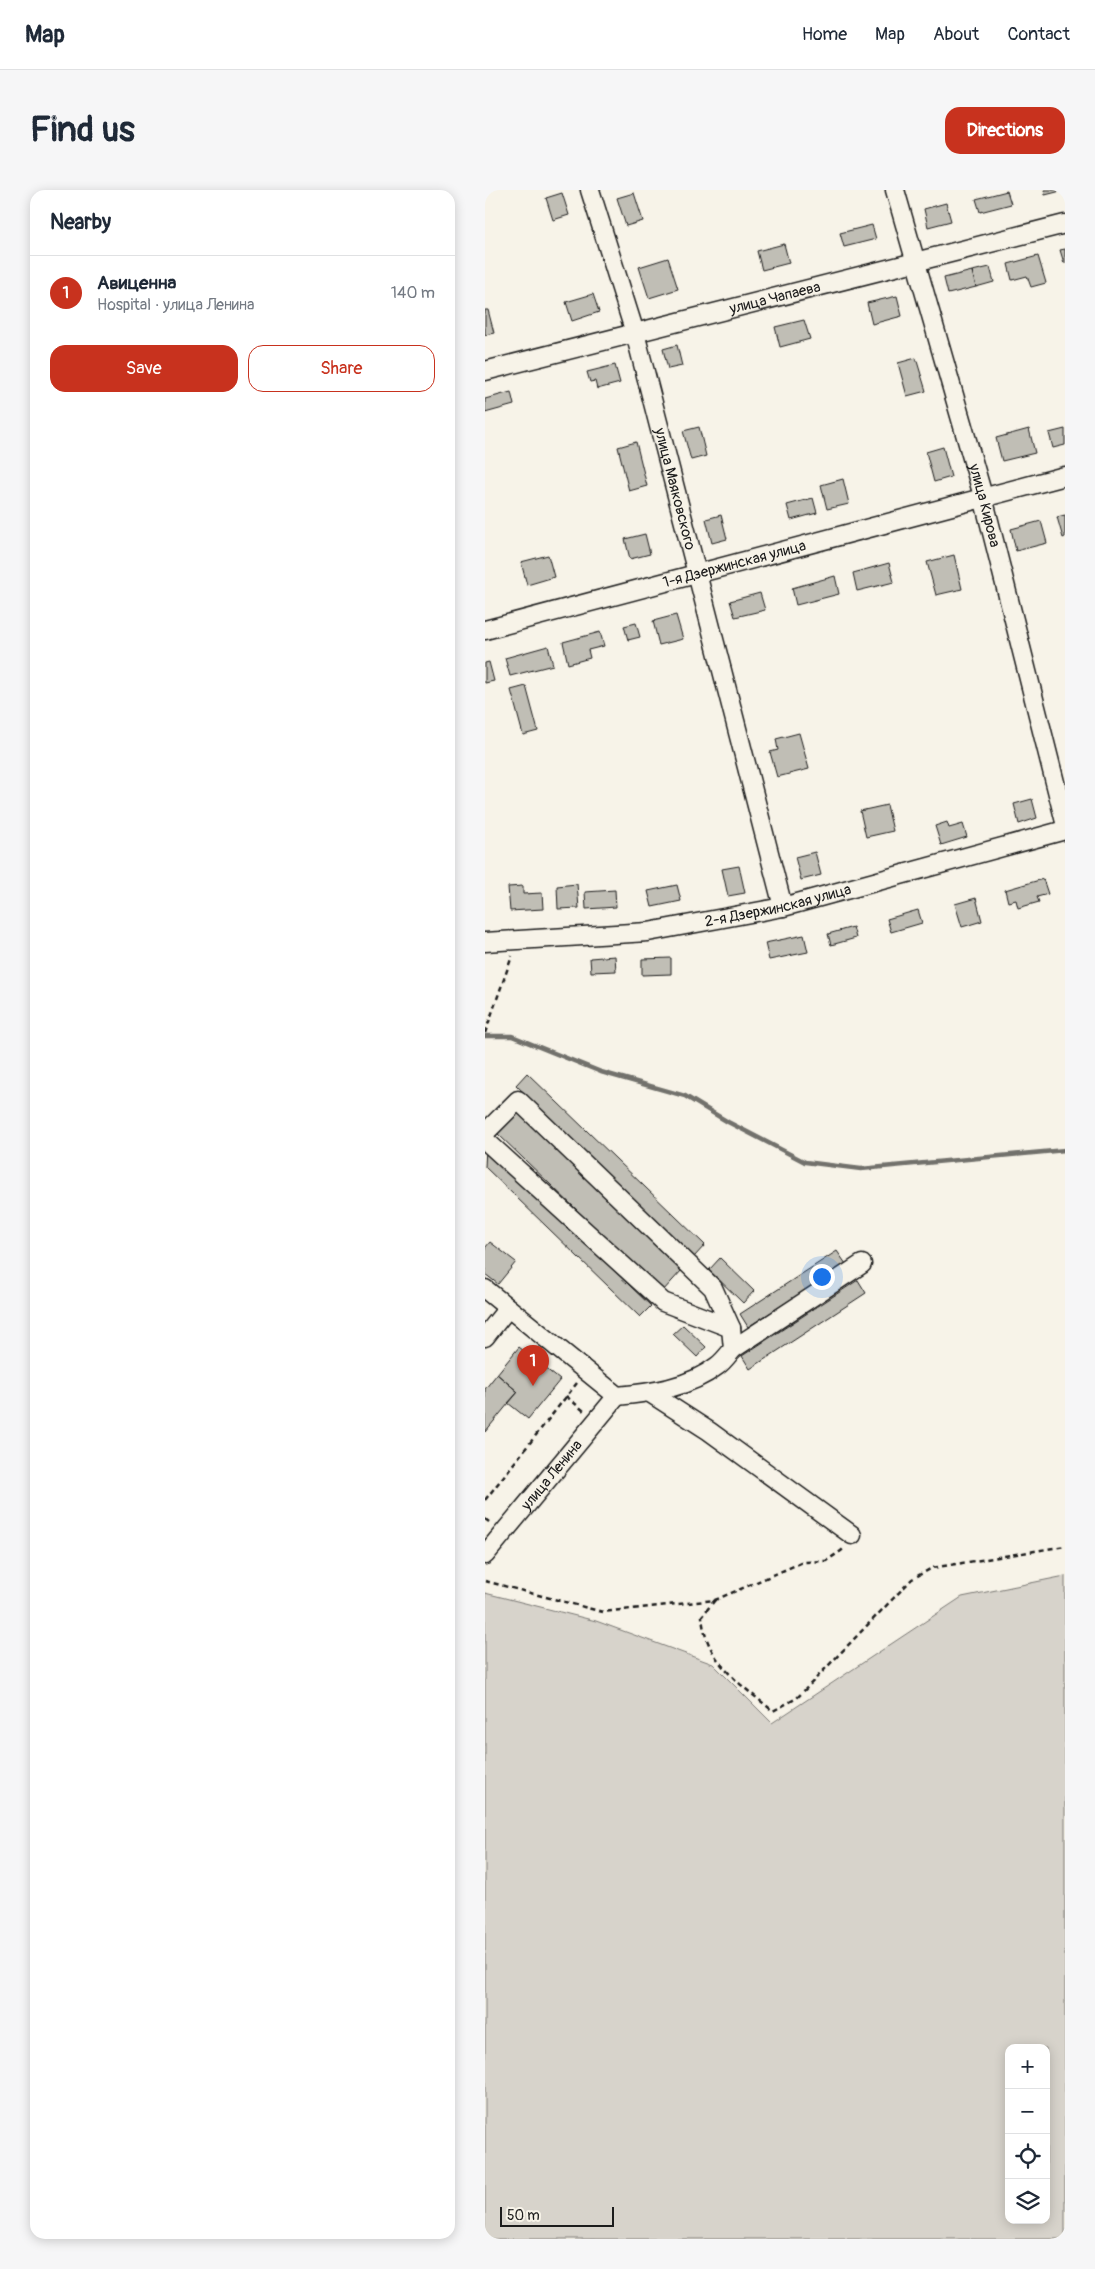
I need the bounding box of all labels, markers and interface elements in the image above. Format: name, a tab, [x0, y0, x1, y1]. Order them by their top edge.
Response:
text: Map	[25, 20, 65, 49]
text: Home	[802, 23, 847, 46]
text: Map	[875, 23, 905, 46]
text: About	[933, 23, 979, 46]
text: Contact	[1007, 23, 1070, 46]
button: Directions	[945, 107, 1065, 154]
text: Find us	[30, 108, 135, 152]
text: Nearby	[50, 209, 111, 236]
text: Авиценна	[97, 271, 176, 295]
street label: улица Чапаева	[726, 277, 822, 318]
text: 1	[63, 283, 69, 303]
text: 140 m	[391, 283, 435, 303]
text: Hospital · улица Ленина	[97, 295, 254, 315]
button: Save	[50, 345, 238, 392]
button: Share	[248, 345, 435, 392]
street label: улица Маяковского	[650, 425, 700, 552]
street label: улица Кирова	[964, 461, 1005, 549]
street label: 1-я Дзержинская улица	[661, 536, 808, 592]
street label: 2-я Дзержинская улица	[703, 879, 853, 931]
your location	[809, 1264, 835, 1290]
pin: 1	[517, 1345, 549, 1386]
street label: улица Ленина	[516, 1436, 586, 1515]
map controls	[1005, 2044, 1050, 2224]
button: +	[1005, 2044, 1050, 2089]
button: −	[1005, 2089, 1050, 2134]
button: locate	[1005, 2134, 1050, 2179]
button: layers	[1005, 2179, 1050, 2224]
scale bar	[500, 2204, 614, 2227]
text: 50 m	[507, 2207, 540, 2224]

